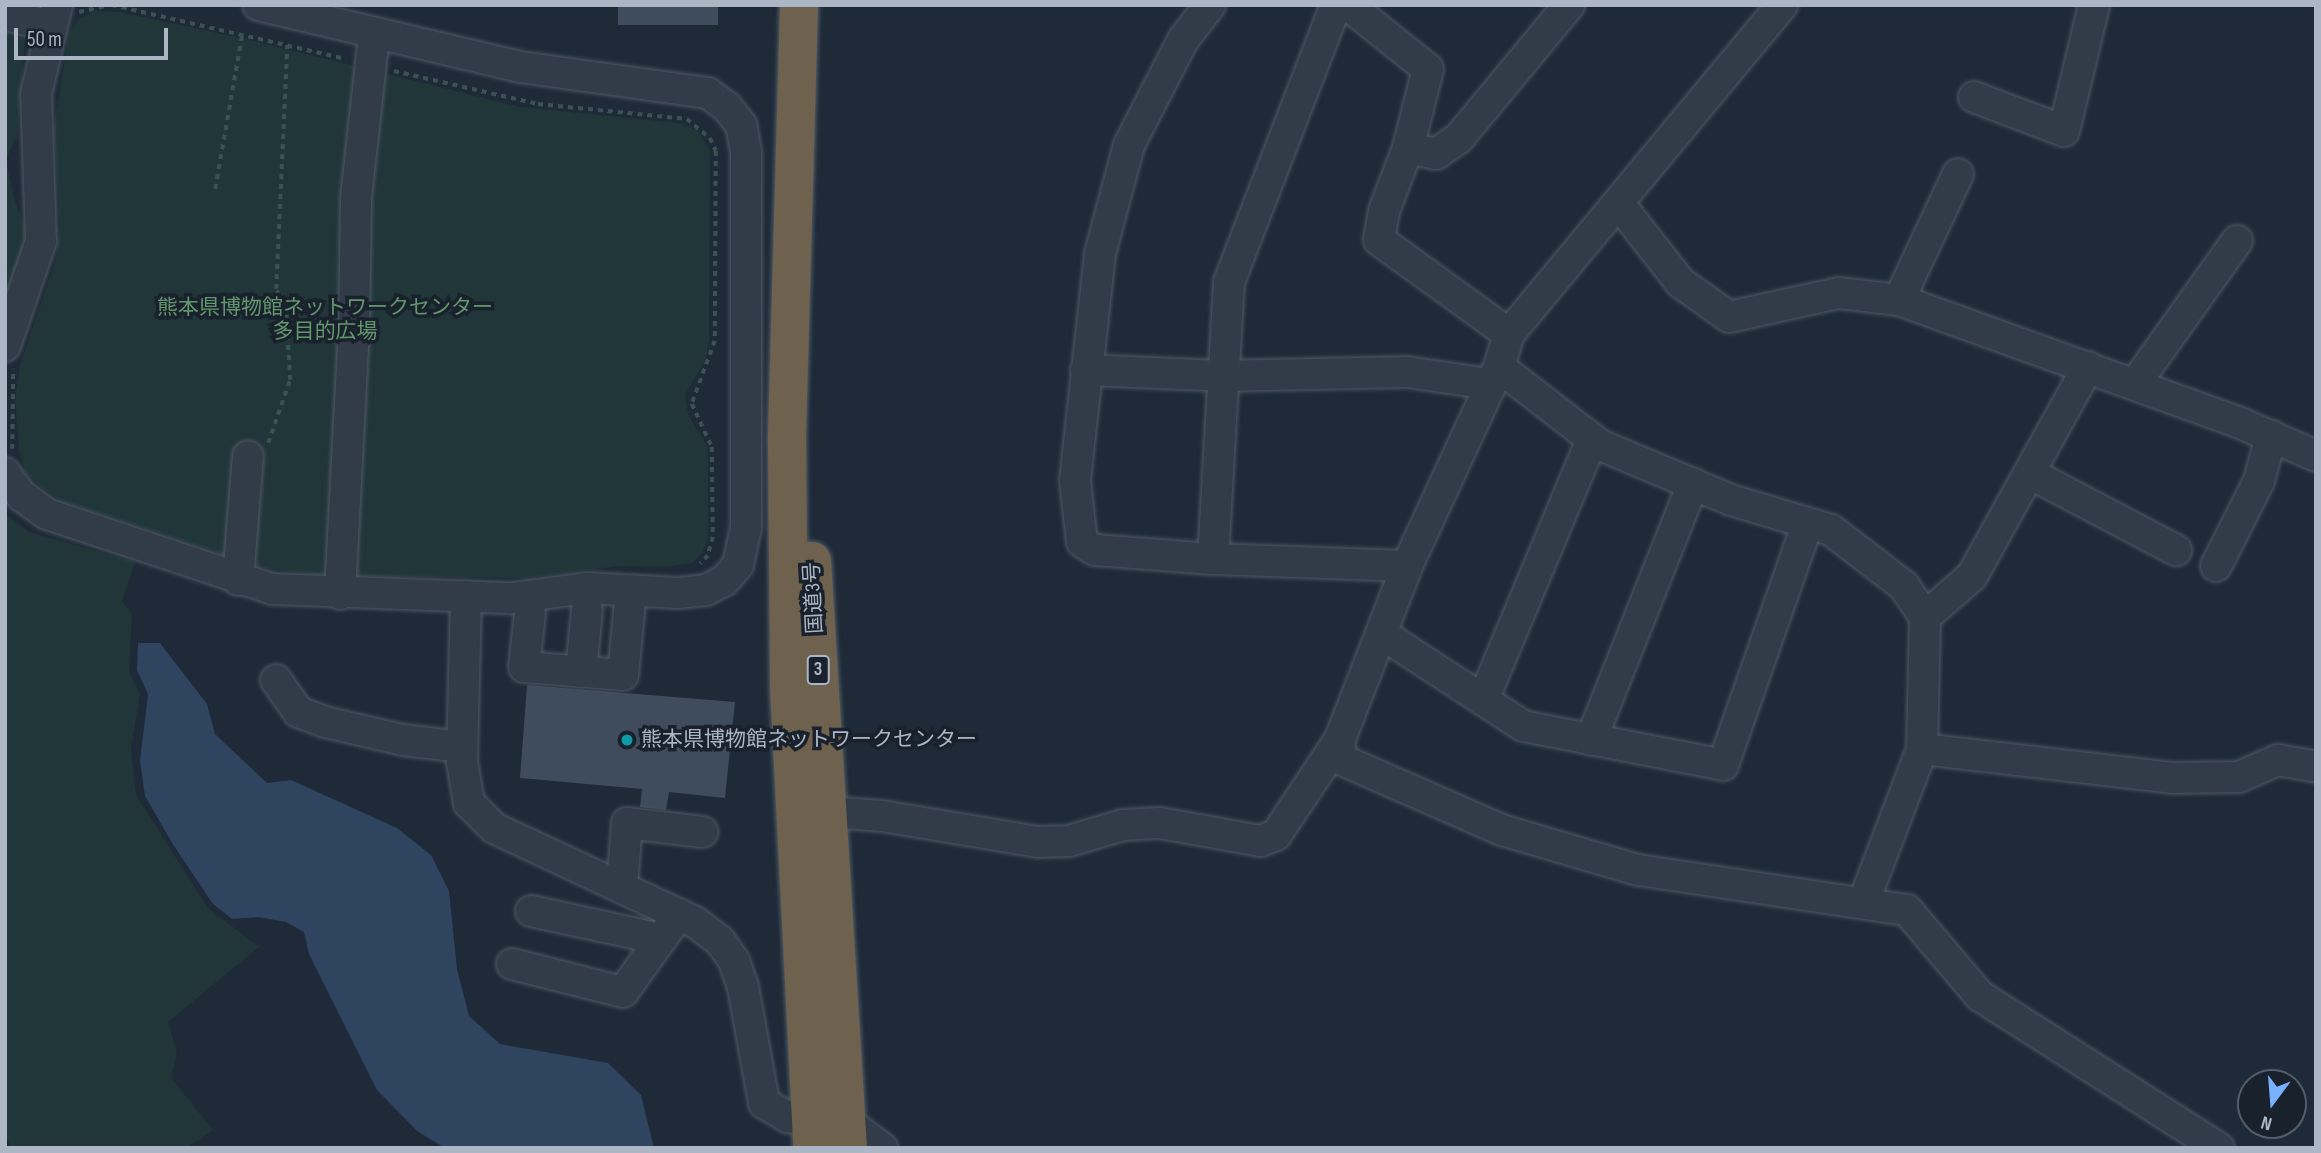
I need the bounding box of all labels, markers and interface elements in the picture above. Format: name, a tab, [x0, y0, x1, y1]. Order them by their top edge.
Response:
scale bar	[18, 14, 172, 58]
text: 50 m	[27, 27, 62, 52]
park label: 熊本県博物館ネットワークセンター 多目的広場	[157, 295, 493, 345]
street label: 国道3号	[800, 561, 828, 635]
road number: 3	[806, 654, 830, 685]
place label: 熊本県博物館ネットワークセンター	[641, 727, 977, 753]
marker: 熊本県博物館ネットワークセンター	[619, 732, 635, 748]
north arrow	[2237, 1069, 2307, 1139]
text: N	[2259, 1110, 2275, 1135]

